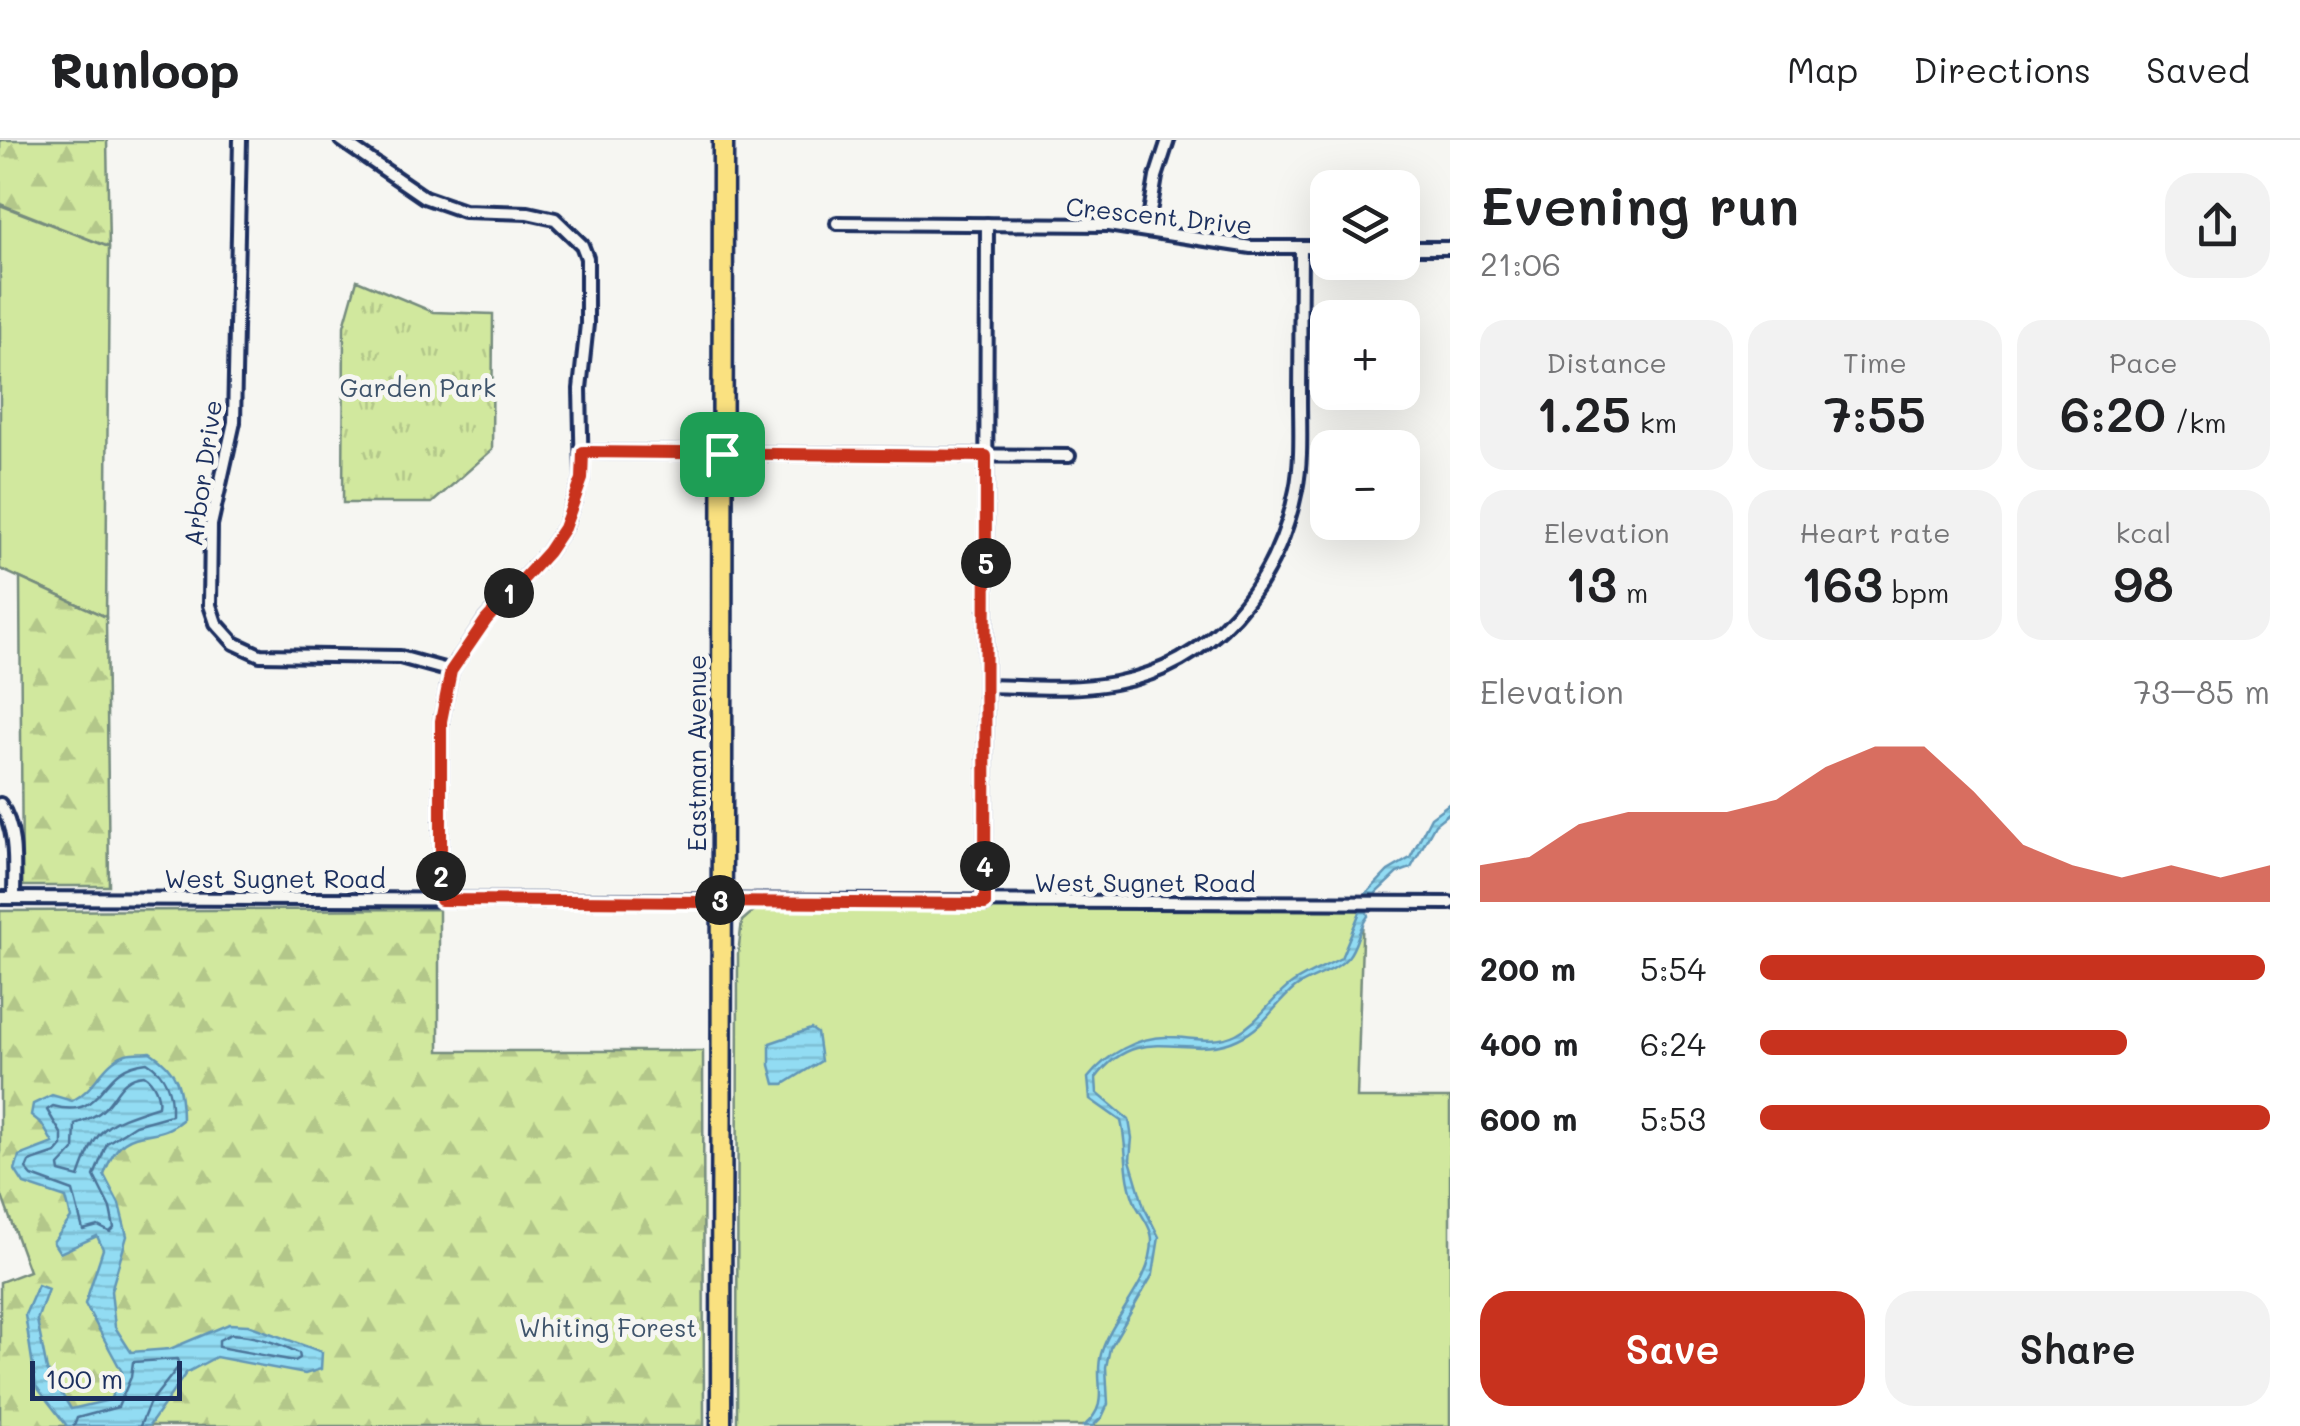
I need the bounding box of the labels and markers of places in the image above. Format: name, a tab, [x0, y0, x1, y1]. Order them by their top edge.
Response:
pin	[680, 412, 765, 497]
pin: 5	[961, 538, 1011, 588]
pin: 1	[484, 568, 534, 618]
pin: 4	[960, 841, 1010, 891]
pin: 2	[416, 851, 466, 901]
pin: 3	[695, 875, 745, 925]

